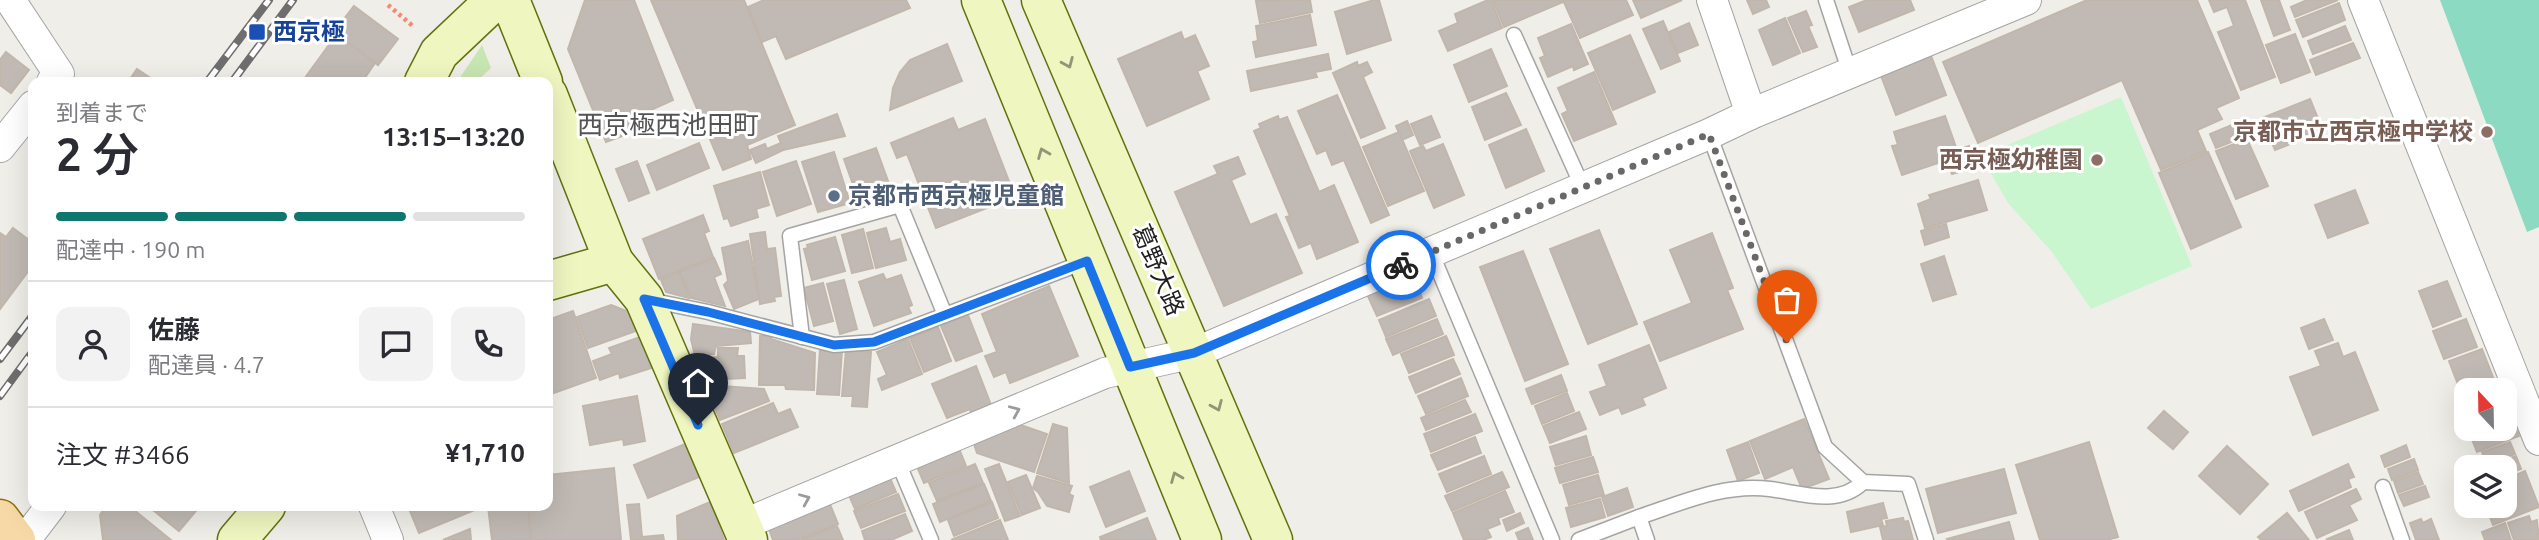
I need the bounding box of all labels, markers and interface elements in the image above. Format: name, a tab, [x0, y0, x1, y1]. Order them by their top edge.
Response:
place label: 西京極	[273, 18, 345, 45]
marker: 西京極	[247, 22, 267, 42]
one-way arrow	[1060, 56, 1074, 68]
text: 到着まで	[56, 100, 148, 125]
district label: 西京極西池田町	[577, 110, 759, 139]
place label: 京都市立西京極中学校	[2233, 118, 2473, 145]
text: 13:15–13:20	[382, 122, 525, 151]
marker: 京都市立西京極中学校	[2479, 124, 2495, 140]
text: 2 分	[56, 128, 139, 180]
place label: 西京極幼稚園	[1939, 146, 2083, 173]
one-way arrow	[1038, 148, 1052, 160]
marker: 西京極幼稚園	[2089, 152, 2105, 168]
place label: 京都市西京極児童館	[848, 182, 1064, 209]
marker: 京都市西京極児童館	[826, 188, 842, 204]
street label: 葛野大路	[1127, 220, 1190, 319]
courier	[1366, 230, 1436, 300]
text: 配達中 · 190 m	[56, 237, 205, 262]
icon: bike	[1382, 246, 1420, 284]
pin	[1757, 270, 1817, 342]
icon: bag	[1768, 281, 1806, 319]
button: person	[56, 307, 130, 381]
button: chat	[359, 307, 433, 381]
button: phone	[451, 307, 525, 381]
text: 佐藤	[148, 315, 200, 344]
text: 配達員 · 4.7	[148, 352, 265, 377]
pin	[668, 353, 728, 425]
icon: home	[679, 364, 717, 402]
north arrow	[2454, 378, 2516, 441]
map controls	[2454, 378, 2517, 518]
one-way arrow	[1209, 399, 1223, 412]
one-way arrow	[1007, 405, 1020, 419]
text: ¥1,710	[445, 438, 525, 467]
text: 注文 #3466	[56, 440, 190, 469]
button: layers	[2454, 455, 2517, 518]
one-way arrow	[1170, 472, 1184, 484]
one-way arrow	[797, 493, 810, 507]

